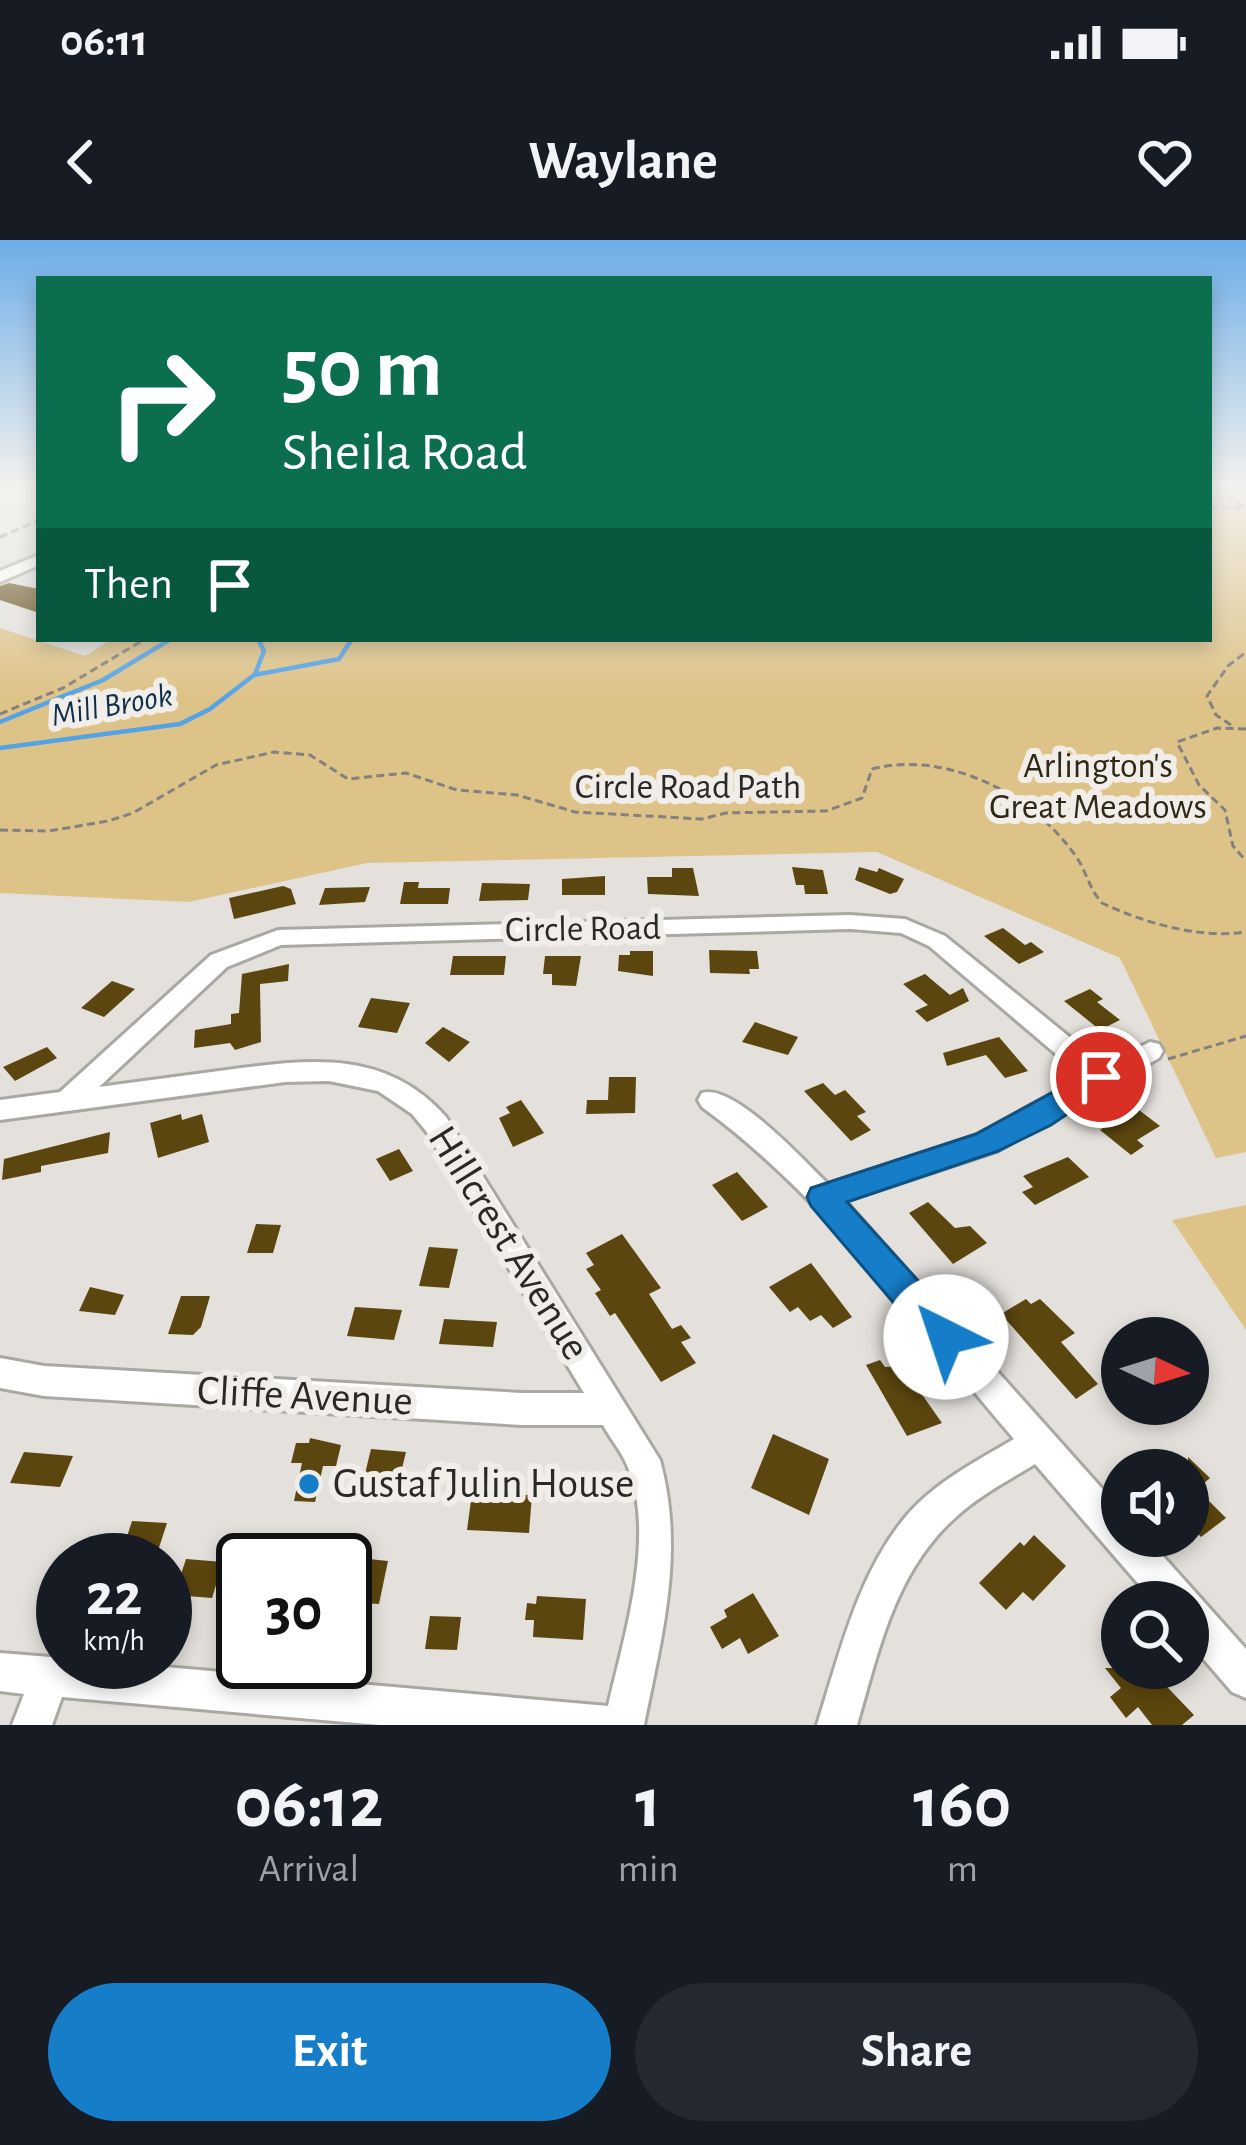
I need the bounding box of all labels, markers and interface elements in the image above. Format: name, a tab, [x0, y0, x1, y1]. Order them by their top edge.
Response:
text: 06:11	[60, 19, 148, 64]
icon: back	[48, 129, 114, 195]
icon: heart	[1132, 129, 1198, 195]
text: Waylane	[528, 135, 718, 189]
icon: right	[84, 324, 240, 480]
text: 50 m	[282, 328, 443, 412]
text: Sheila Road	[282, 426, 528, 480]
icon: arrive	[197, 552, 263, 618]
text: Then	[84, 562, 173, 607]
water label: Mill Brook	[49, 679, 175, 733]
park label: Arlington's Great Meadows	[989, 748, 1207, 825]
street label: Circle Road Path	[575, 769, 801, 805]
street label: Circle Road	[505, 910, 661, 948]
pin	[1050, 1026, 1152, 1128]
icon: arrive	[1068, 1044, 1134, 1110]
street label: Hillcrest Avenue	[421, 1119, 597, 1367]
position arrow	[883, 1274, 1009, 1400]
north arrow	[1101, 1317, 1209, 1425]
map controls	[1101, 1317, 1209, 1689]
street label: Cliffe Avenue	[196, 1369, 414, 1423]
button: sound	[1101, 1449, 1209, 1557]
place label: Gustaf Julin House	[333, 1463, 634, 1505]
marker: Gustaf Julin House	[296, 1471, 322, 1497]
speed limit sign: 30	[216, 1533, 372, 1689]
text: 22	[86, 1566, 142, 1626]
button: search	[1101, 1581, 1209, 1689]
text: km/h	[83, 1626, 145, 1656]
text: 06:12	[235, 1768, 383, 1840]
text: 1	[635, 1768, 661, 1840]
text: 160	[913, 1768, 1011, 1840]
text: Arrival	[259, 1850, 359, 1889]
text: min	[618, 1850, 679, 1889]
text: m	[947, 1850, 978, 1889]
button: Exit	[48, 1983, 611, 2121]
button: Share	[635, 1983, 1198, 2121]

